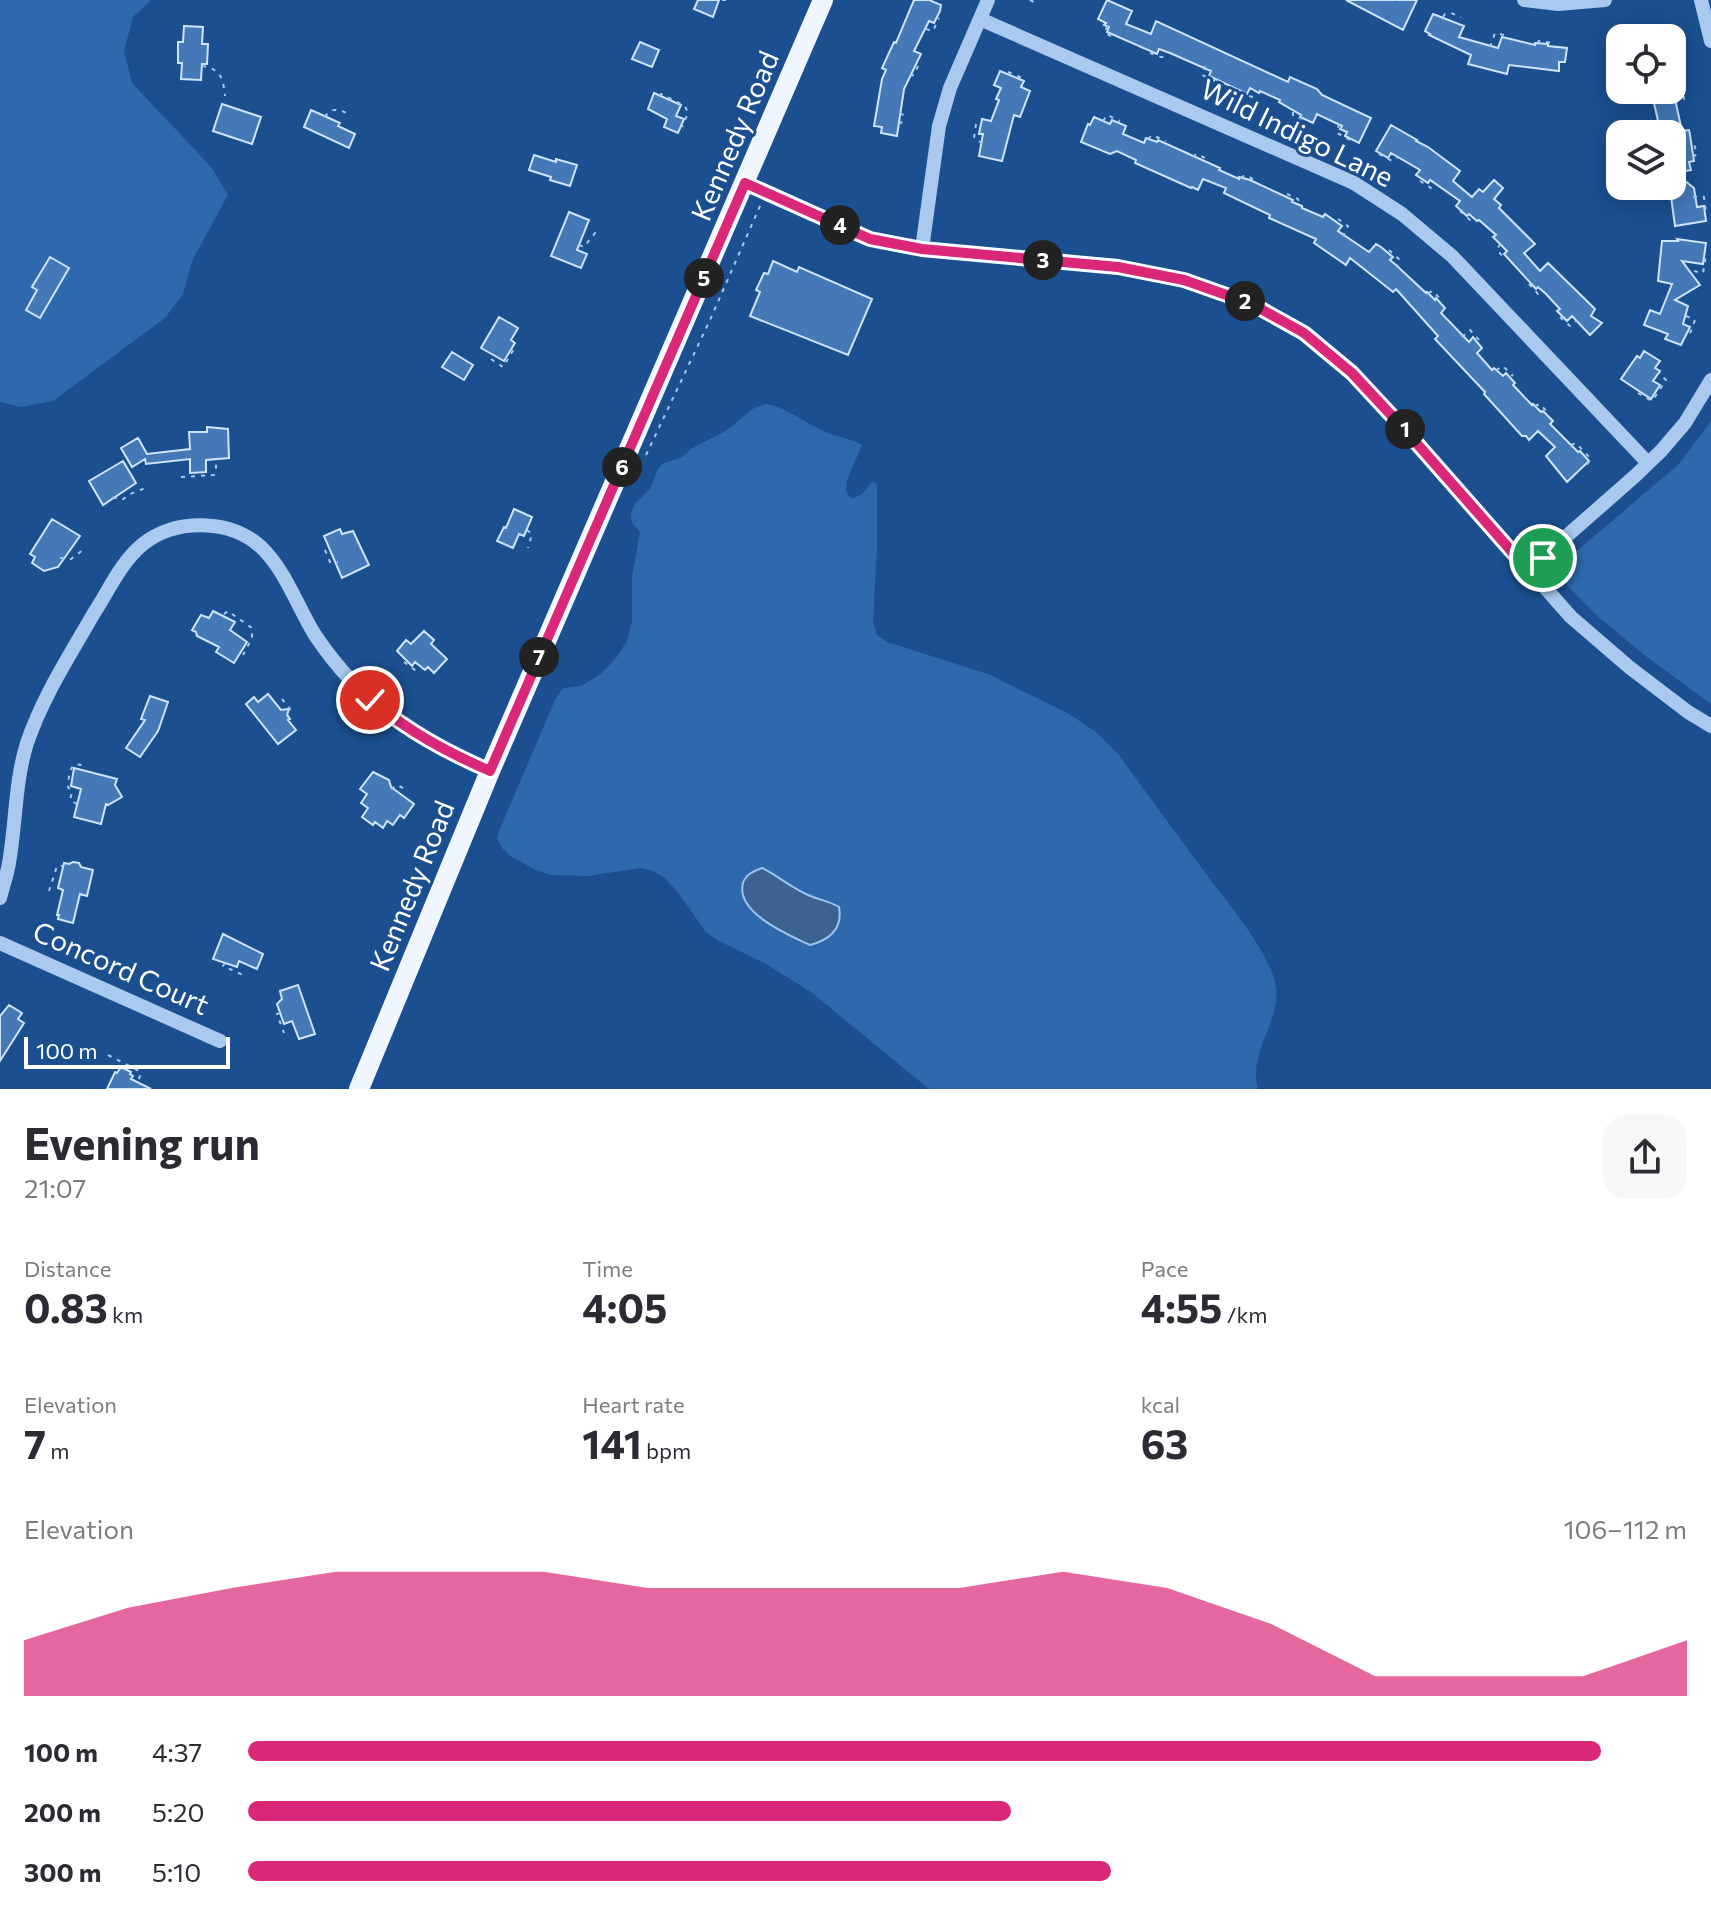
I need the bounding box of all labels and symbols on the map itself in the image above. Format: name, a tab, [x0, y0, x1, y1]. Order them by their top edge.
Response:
street label: Kennedy Road	[683, 46, 785, 225]
street label: Wild Indigo Lane	[1196, 71, 1399, 193]
pin: 4	[820, 205, 860, 245]
pin: 3	[1023, 240, 1063, 280]
pin: 5	[684, 258, 724, 298]
pin: 2	[1225, 281, 1265, 321]
pin: 1	[1385, 409, 1425, 449]
pin: 6	[602, 447, 642, 487]
pin	[1509, 524, 1577, 592]
pin: 7	[519, 637, 559, 677]
pin	[336, 666, 404, 734]
street label: Kennedy Road	[361, 795, 461, 976]
street label: Concord Court	[28, 913, 215, 1021]
scale bar	[24, 1033, 230, 1069]

